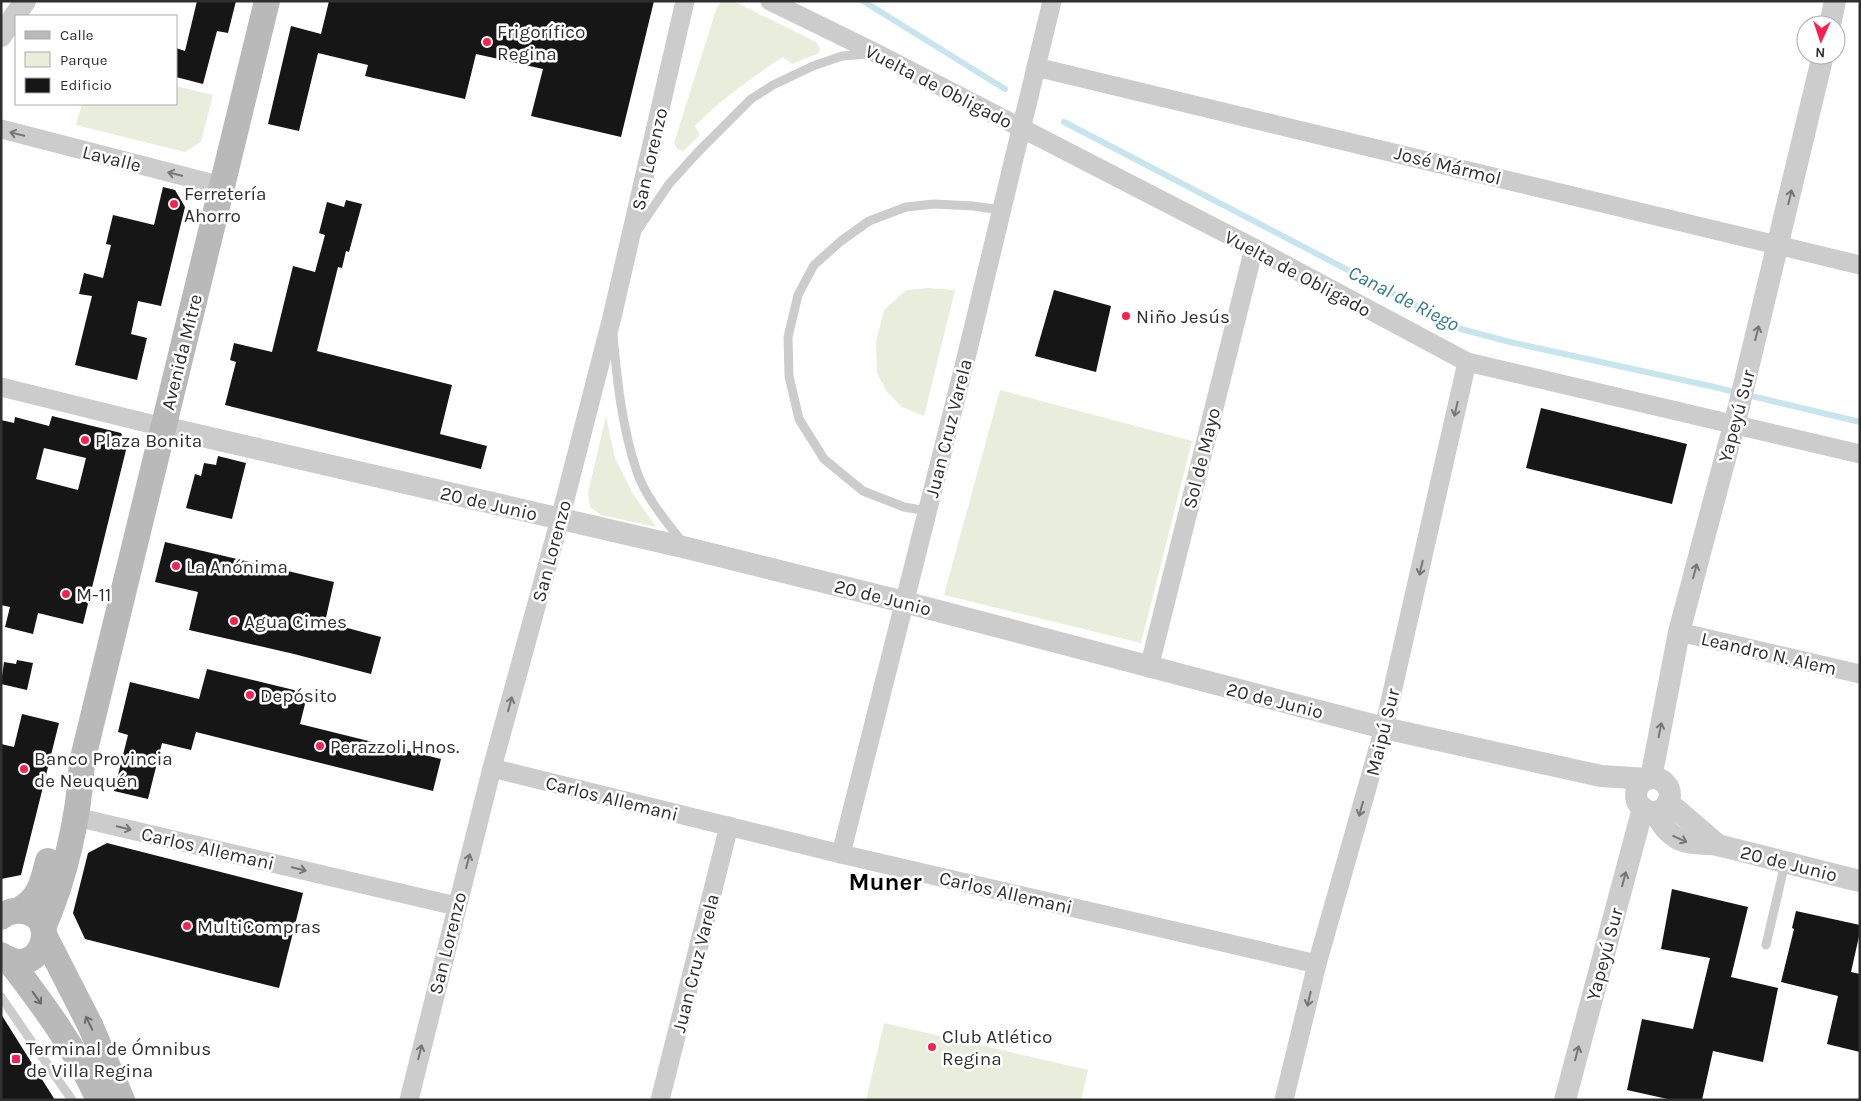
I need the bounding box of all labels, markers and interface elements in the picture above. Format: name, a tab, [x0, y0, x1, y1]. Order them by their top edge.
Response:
legend	[15, 15, 178, 105]
north arrow	[1796, 15, 1846, 65]
place label: Frigorífico Regina	[497, 21, 586, 65]
text: Calle	[60, 26, 94, 44]
marker: Frigorífico Regina	[481, 36, 493, 48]
street label: Vuelta de Obligado	[861, 40, 1016, 134]
text: N	[1815, 44, 1826, 61]
text: Parque	[60, 51, 108, 69]
text: Edificio	[60, 76, 112, 94]
street label: San Lorenzo	[627, 106, 672, 213]
one-way arrow	[10, 128, 26, 138]
street label: Lavalle	[80, 141, 143, 177]
street label: José Mármol	[1392, 142, 1503, 190]
one-way arrow	[167, 169, 183, 178]
place label: Ferretería Ahorro	[184, 183, 267, 227]
one-way arrow	[1786, 190, 1795, 206]
marker: Ferretería Ahorro	[168, 198, 180, 210]
street label: Vuelta de Obligado	[1221, 226, 1374, 322]
water label: Canal de Riego	[1345, 261, 1463, 336]
street label: Avenida Mitre	[157, 292, 207, 412]
place label: Niño Jesús	[1136, 306, 1230, 328]
marker: Niño Jesús	[1120, 310, 1132, 322]
one-way arrow	[1753, 326, 1762, 342]
street label: Juan Cruz Varela	[921, 357, 977, 500]
street label: Yapeyú Sur	[1714, 367, 1760, 465]
one-way arrow	[1451, 401, 1461, 417]
street label: Sol de Mayo	[1179, 406, 1225, 511]
place label: Plaza Bonita	[95, 430, 202, 452]
marker: Plaza Bonita	[79, 434, 91, 446]
street label: 20 de Junio	[438, 482, 539, 526]
street label: San Lorenzo	[528, 498, 576, 605]
place label: La Anónima	[186, 556, 288, 578]
one-way arrow	[1415, 559, 1425, 575]
marker: La Anónima	[170, 560, 182, 572]
one-way arrow	[1691, 564, 1700, 580]
street label: 20 de Junio	[832, 575, 933, 621]
place label: M-11	[76, 584, 111, 606]
marker: M-11	[60, 588, 72, 600]
place label: Agua Cimes	[244, 611, 347, 633]
marker: Agua Cimes	[228, 615, 240, 627]
street label: Leandro N. Alem	[1699, 628, 1839, 680]
street label: 20 de Junio	[1224, 678, 1325, 724]
place label: Depósito	[260, 685, 337, 707]
street label: Maipú Sur	[1362, 686, 1404, 778]
marker: Depósito	[244, 689, 256, 701]
one-way arrow	[505, 696, 515, 712]
one-way arrow	[1656, 722, 1665, 738]
place label: Perazzoli Hnos.	[330, 736, 459, 758]
marker: Perazzoli Hnos.	[314, 740, 326, 752]
place label: Banco Provincia de Neuquén	[34, 748, 173, 792]
marker: Banco Provincia de Neuquén	[18, 763, 30, 775]
street label: Carlos Allemani	[543, 772, 680, 826]
one-way arrow	[1356, 800, 1366, 816]
street label: Carlos Allemani	[139, 823, 276, 875]
one-way arrow	[115, 824, 131, 833]
one-way arrow	[1672, 835, 1687, 845]
street label: 20 de Junio	[1738, 841, 1839, 887]
one-way arrow	[464, 853, 473, 869]
one-way arrow	[291, 865, 307, 874]
street label: Carlos Allemani	[937, 867, 1074, 919]
district label: Muner	[848, 868, 922, 896]
one-way arrow	[1620, 871, 1629, 887]
street label: San Lorenzo	[425, 890, 471, 997]
street label: Juan Cruz Varela	[668, 892, 724, 1035]
street label: Yapeyú Sur	[1582, 905, 1628, 1003]
place label: MultiCompras	[197, 916, 321, 938]
marker: MultiCompras	[181, 920, 193, 932]
one-way arrow	[1303, 990, 1313, 1006]
one-way arrow	[32, 991, 43, 1004]
one-way arrow	[83, 1016, 93, 1031]
place label: Club Atlético Regina	[942, 1026, 1052, 1070]
place label: Terminal de Ómnibus de Villa Regina	[26, 1037, 211, 1082]
marker: Club Atlético Regina	[926, 1041, 938, 1053]
one-way arrow	[416, 1045, 425, 1061]
one-way arrow	[1573, 1045, 1583, 1061]
marker: Terminal de Ómnibus de Villa Regina	[10, 1053, 22, 1065]

